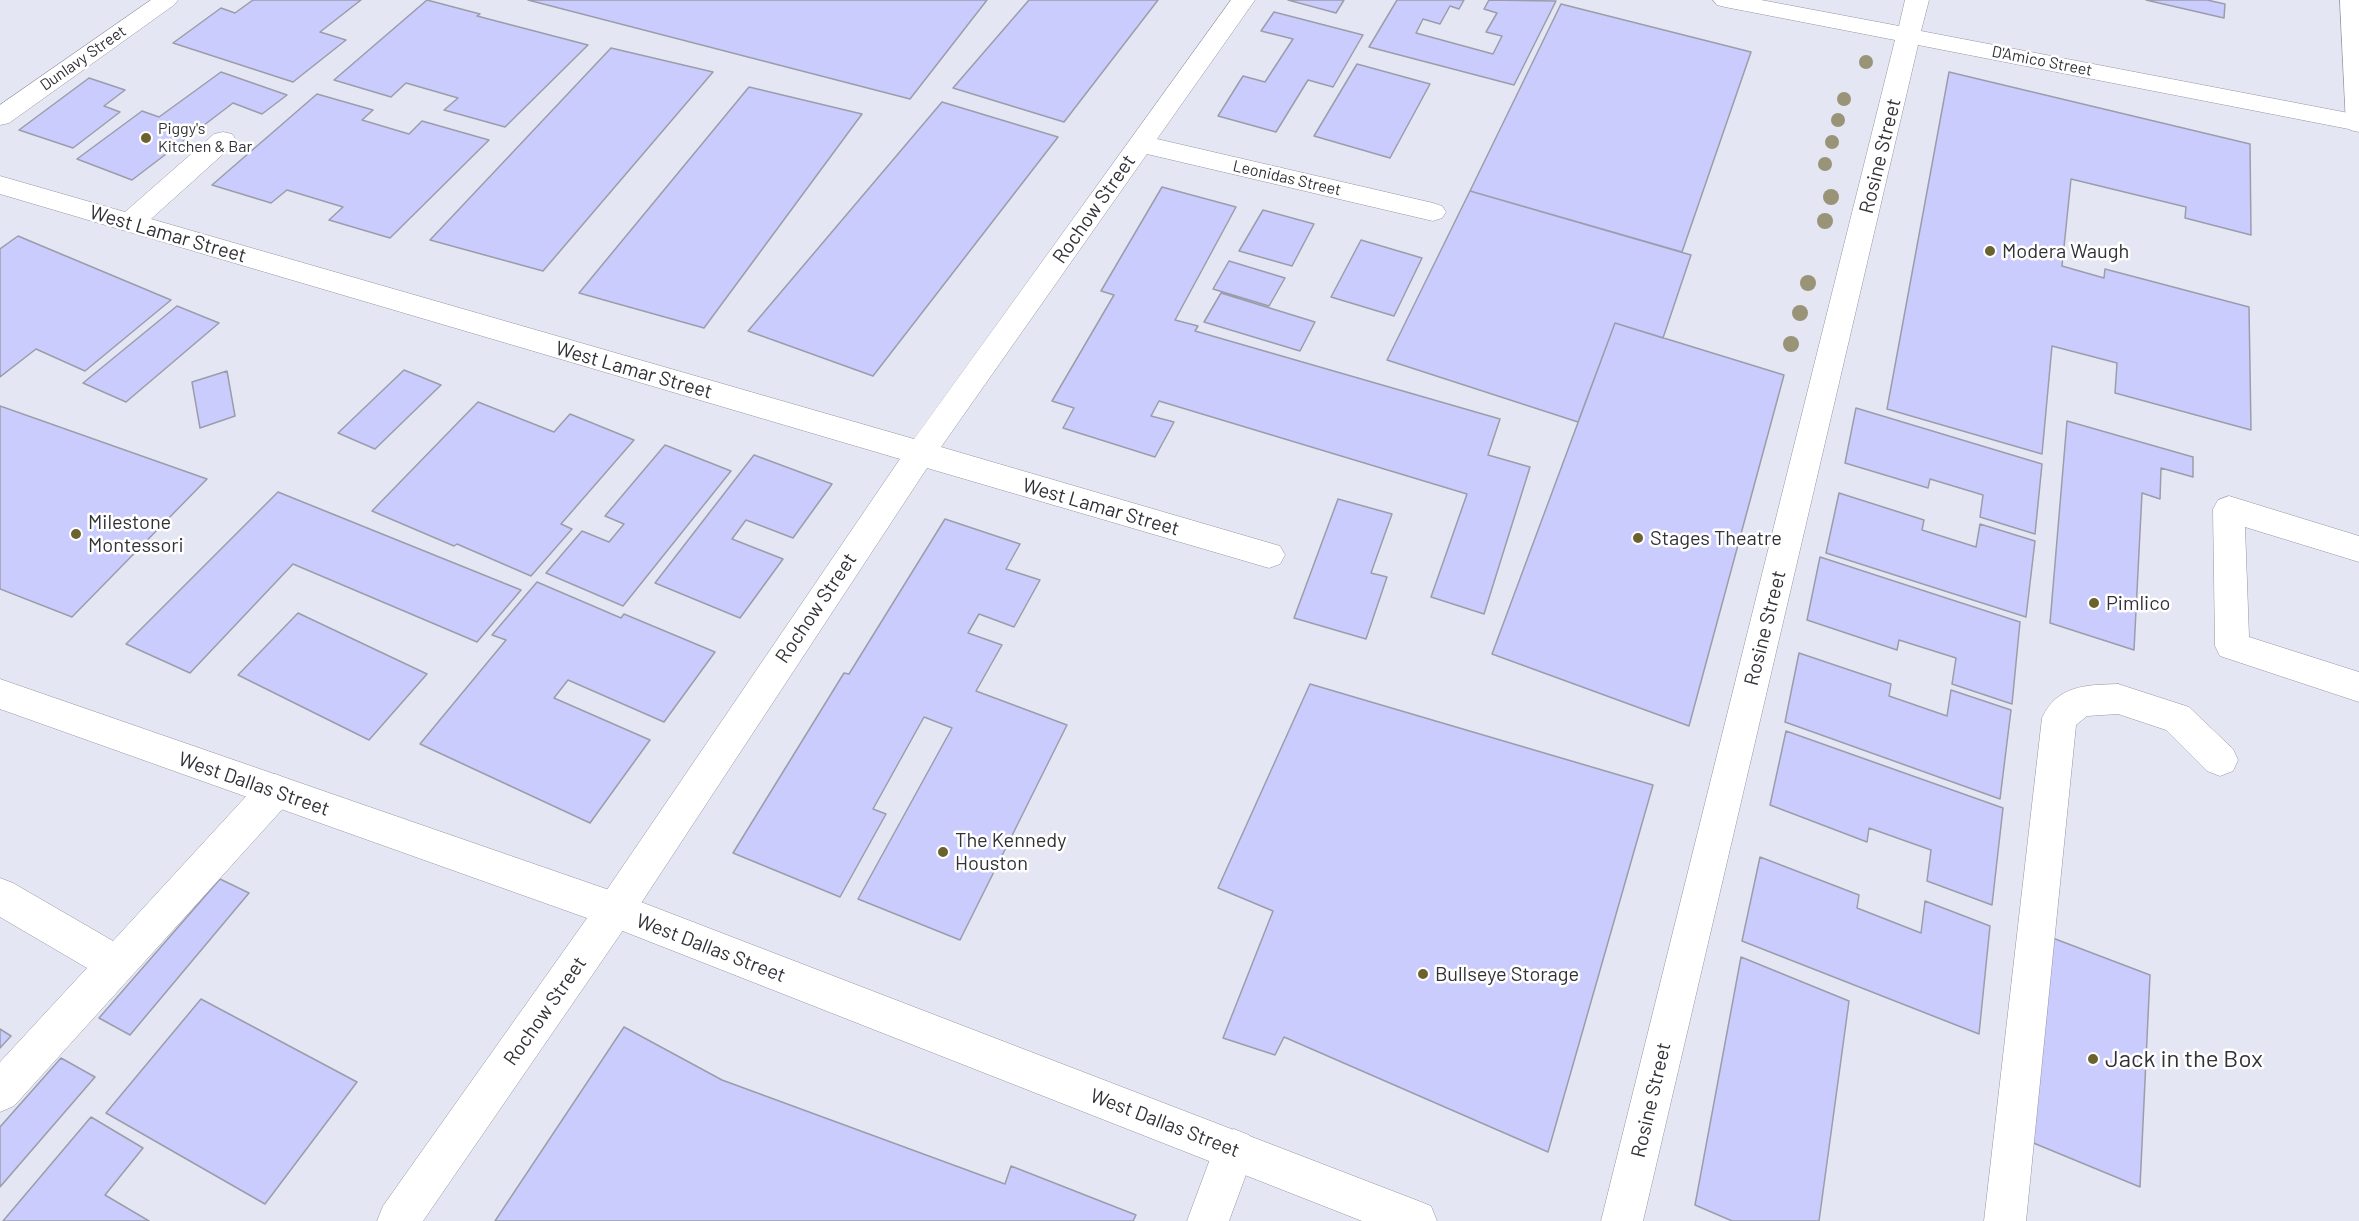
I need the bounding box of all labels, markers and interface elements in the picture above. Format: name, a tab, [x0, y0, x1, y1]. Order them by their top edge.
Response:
street label: Dunlavy Street	[36, 21, 130, 95]
street label: D'Amico Street	[1990, 42, 2094, 80]
street label: Rosine Street	[1854, 96, 1906, 216]
place label: Piggy's Kitchen & Bar	[158, 119, 252, 157]
marker: Piggy's Kitchen & Bar	[139, 131, 153, 145]
street label: Rochow Street	[1048, 150, 1140, 268]
street label: Leonidas Street	[1231, 156, 1343, 200]
street label: West Lamar Street	[87, 200, 249, 268]
place label: Modera Waugh	[2002, 239, 2129, 263]
marker: Modera Waugh	[1983, 244, 1997, 258]
street label: West Lamar Street	[553, 336, 715, 404]
street label: West Lamar Street	[1020, 473, 1182, 541]
place label: Milestone Montessori	[88, 510, 184, 557]
place label: Stages Theatre	[1650, 526, 1782, 550]
marker: Milestone Montessori	[69, 527, 83, 541]
marker: Stages Theatre	[1631, 531, 1645, 545]
street label: Rochow Street	[770, 548, 862, 668]
street label: Rosine Street	[1739, 568, 1791, 688]
place label: Pimlico	[2106, 591, 2170, 615]
marker: Pimlico	[2087, 596, 2101, 610]
street label: West Dallas Street	[175, 747, 333, 821]
place label: The Kennedy Houston	[955, 828, 1066, 875]
marker: The Kennedy Houston	[936, 845, 950, 859]
street label: West Dallas Street	[633, 908, 789, 988]
street label: Rochow Street	[499, 952, 591, 1070]
place label: Bullseye Storage	[1435, 962, 1579, 986]
marker: Bullseye Storage	[1416, 967, 1430, 981]
street label: Rosine Street	[1626, 1040, 1676, 1160]
place label: Jack in the Box	[2105, 1045, 2263, 1073]
marker: Jack in the Box	[2086, 1052, 2100, 1066]
street label: West Dallas Street	[1087, 1083, 1243, 1163]

